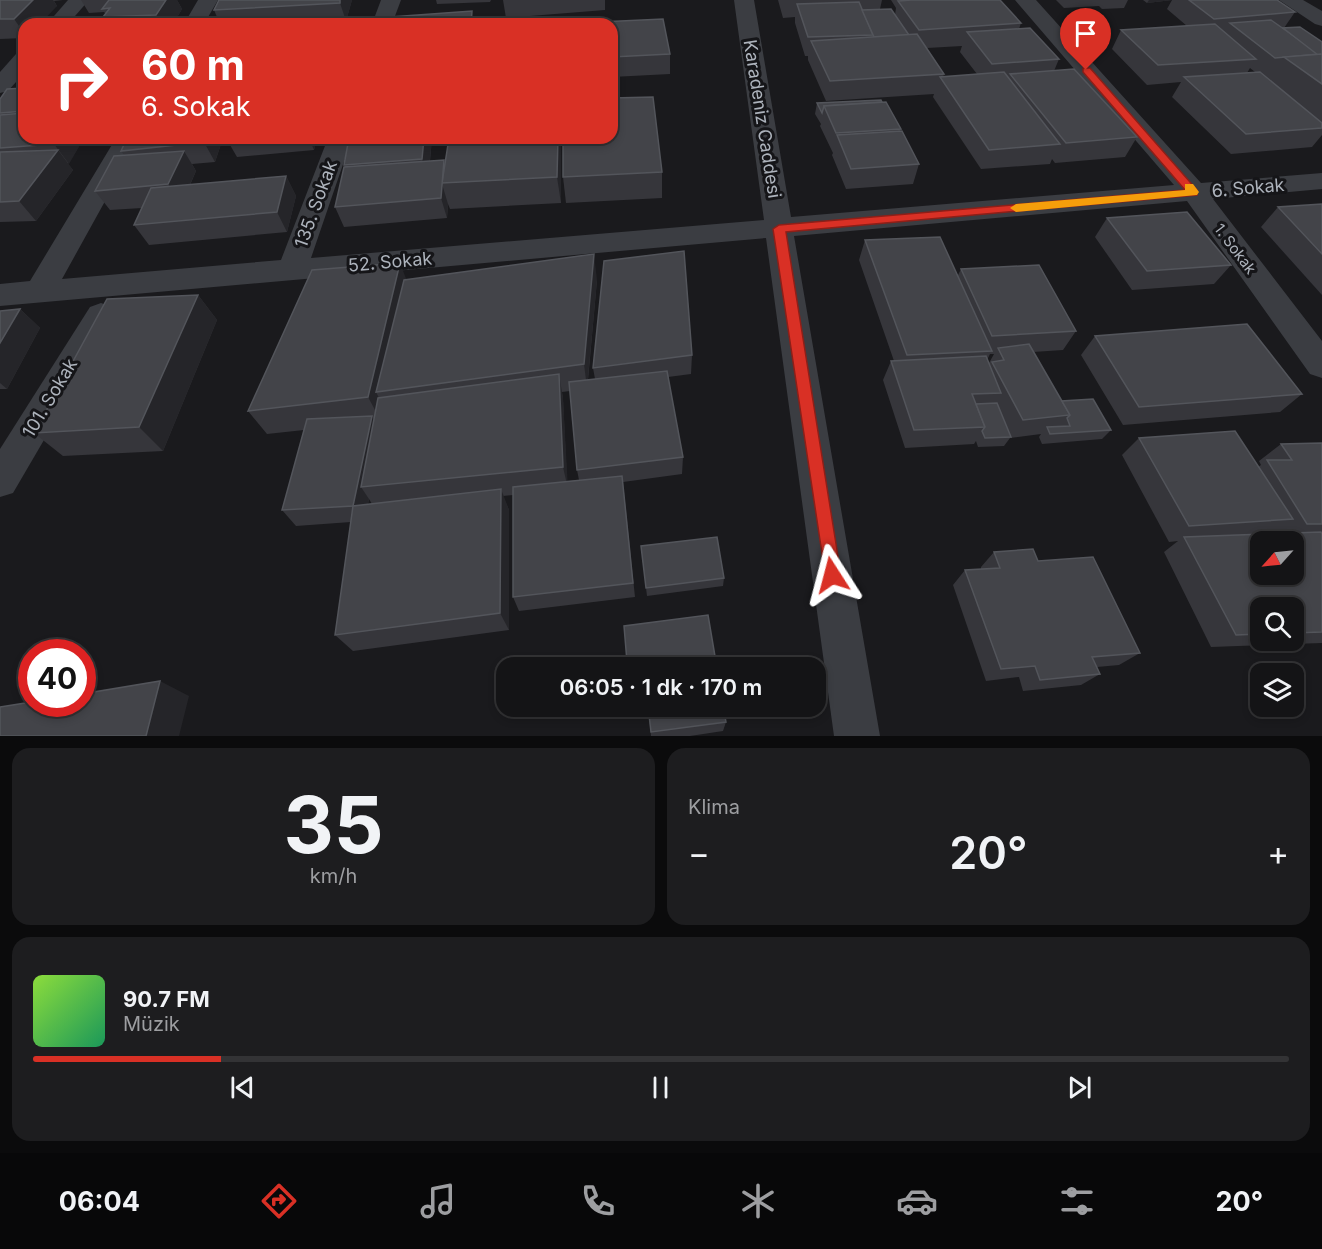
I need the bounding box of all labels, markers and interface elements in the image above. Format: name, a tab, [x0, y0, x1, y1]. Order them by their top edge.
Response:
pin	[1060, 8, 1111, 70]
icon: arrive	[1069, 17, 1102, 50]
street label: Karadeniz Caddesi	[740, 38, 785, 200]
text: 60 m	[141, 39, 245, 90]
icon: right	[42, 42, 120, 120]
text: 6. Sokak	[141, 90, 251, 123]
street label: 135. Sokak	[290, 157, 341, 250]
street label: 6. Sokak	[1211, 174, 1285, 201]
street label: 1. Sokak	[1210, 220, 1261, 278]
street label: 52. Sokak	[347, 247, 433, 276]
street label: 101. Sokak	[18, 354, 81, 441]
north arrow	[1250, 531, 1304, 585]
map controls	[1250, 531, 1304, 717]
position arrow	[800, 543, 864, 607]
button: search	[1250, 597, 1304, 651]
speed limit sign: 40	[18, 639, 96, 717]
button: layers	[1250, 663, 1304, 717]
text: 06:05 · 1 dk · 170 m	[560, 674, 762, 700]
text: 35	[283, 777, 384, 872]
text: Klima	[688, 795, 740, 819]
text: 20°	[949, 825, 1028, 880]
text: −	[688, 833, 710, 873]
text: +	[1267, 833, 1289, 873]
text: km/h	[310, 864, 357, 888]
text: 90.7 FM	[123, 986, 210, 1012]
text: Müzik	[123, 1012, 180, 1036]
icon: previous	[226, 1071, 259, 1104]
icon: pause	[644, 1071, 677, 1104]
icon: next	[1063, 1071, 1096, 1104]
icon: directions	[258, 1180, 300, 1222]
icon: music	[417, 1180, 459, 1222]
icon: phone	[577, 1180, 619, 1222]
icon: climate	[737, 1180, 779, 1222]
icon: car	[896, 1180, 938, 1222]
icon: filters	[1056, 1180, 1098, 1222]
text: 06:04	[59, 1185, 140, 1218]
text: 20°	[1216, 1185, 1263, 1218]

